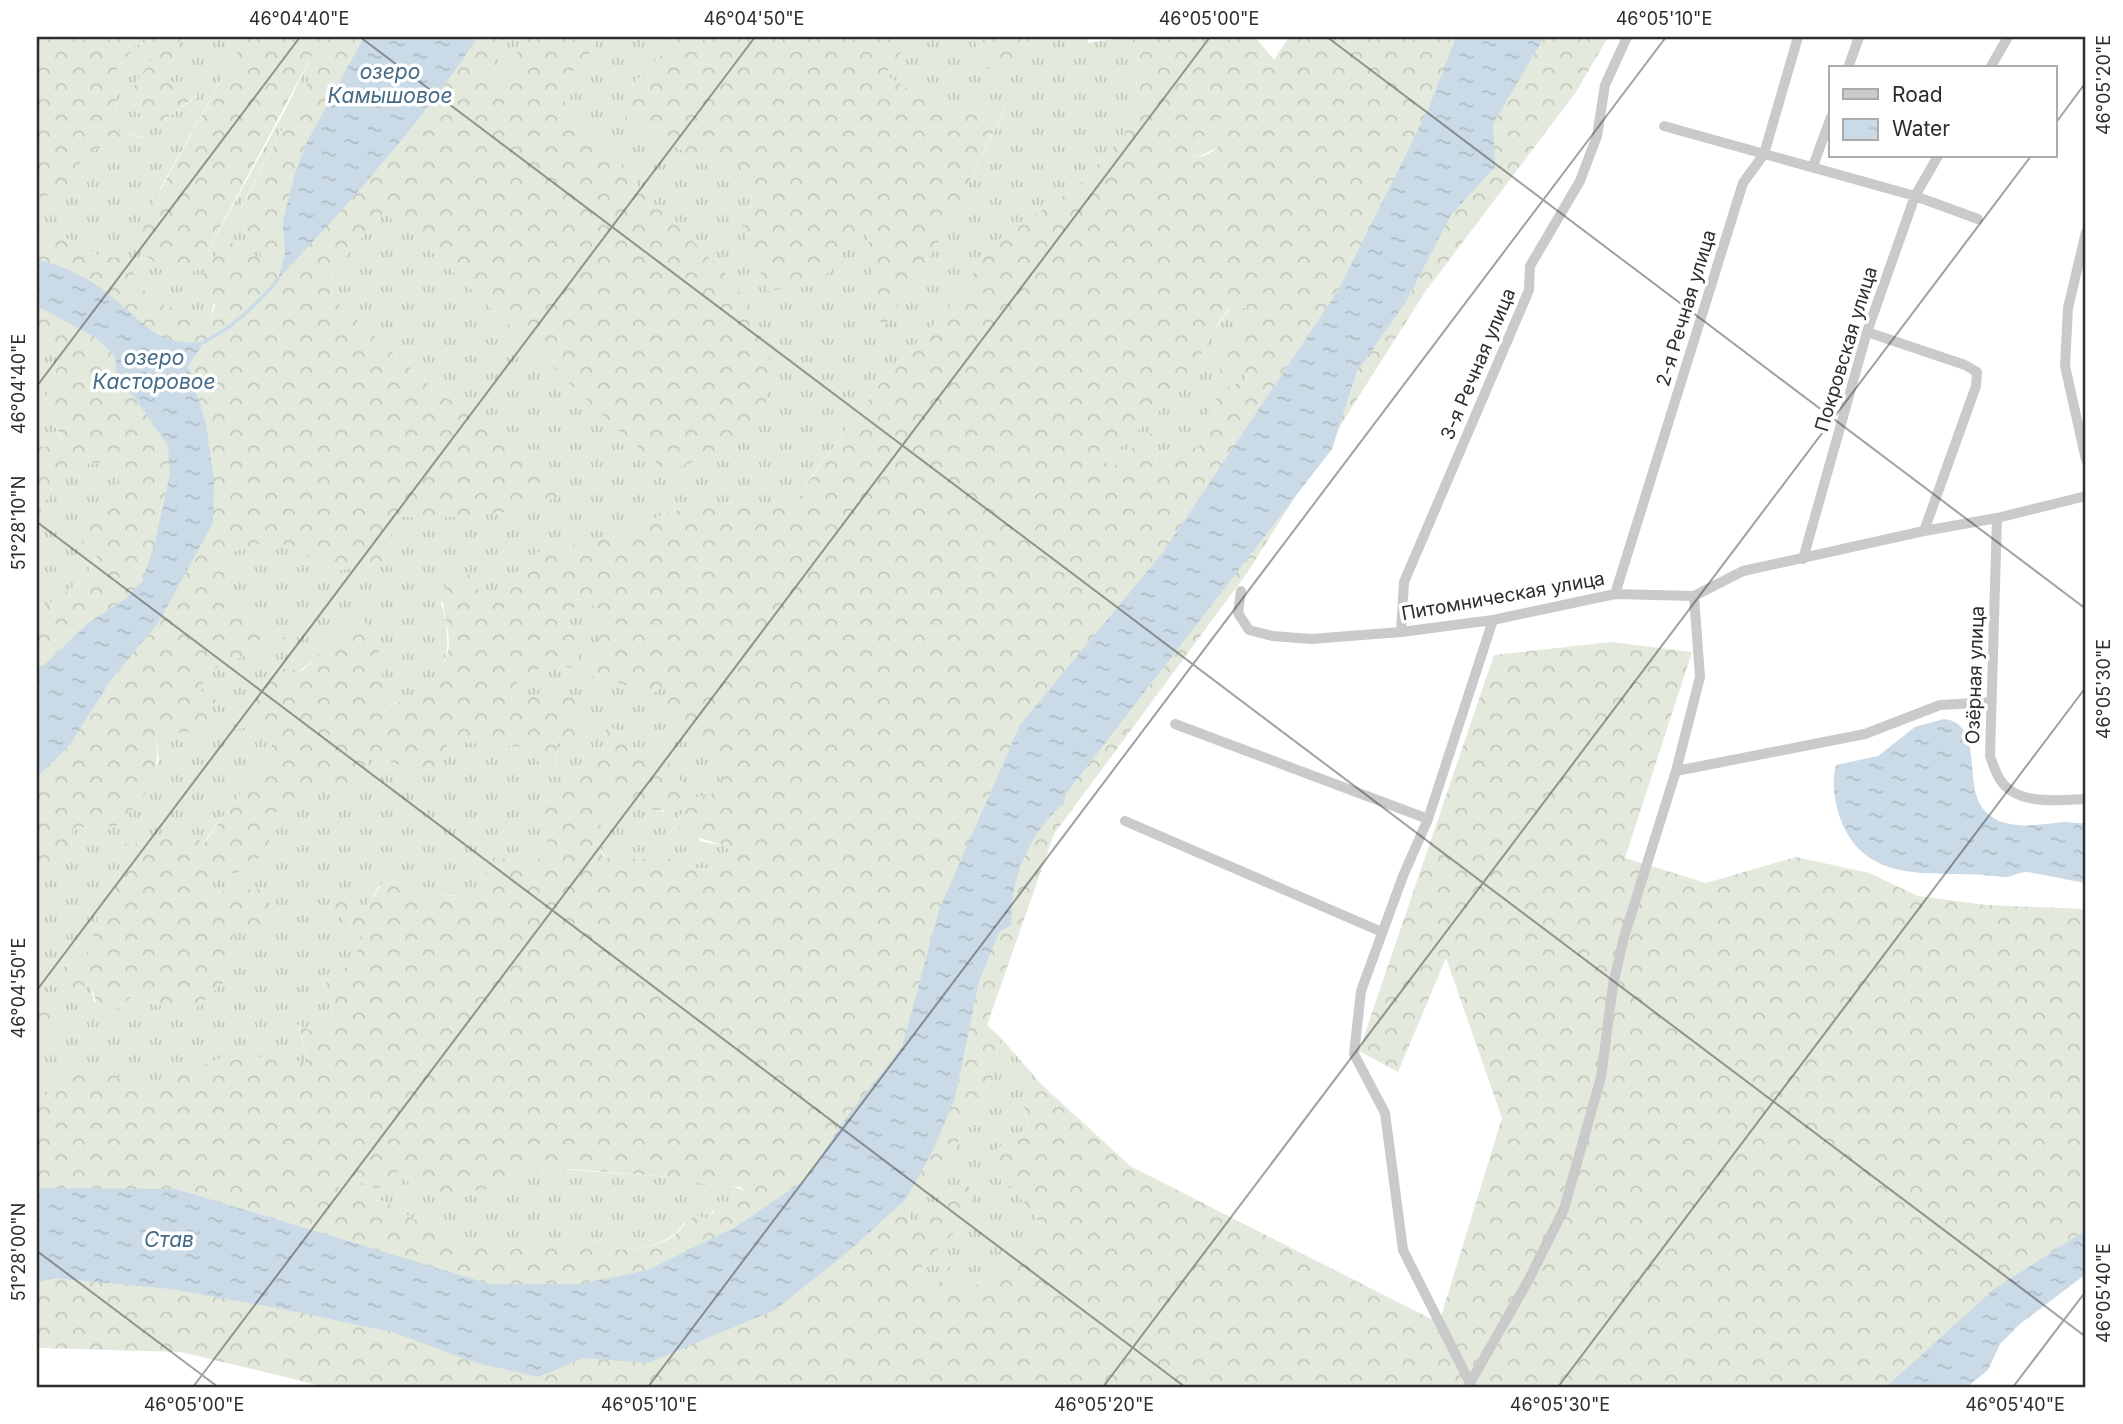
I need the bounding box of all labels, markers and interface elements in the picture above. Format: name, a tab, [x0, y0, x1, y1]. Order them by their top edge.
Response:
text: 46°04'40"E	[249, 8, 349, 29]
text: 46°04'50"E	[704, 8, 804, 29]
text: 46°05'00"E	[1159, 8, 1259, 29]
text: 46°05'10"E	[1616, 8, 1712, 29]
text: 46°05'20"E	[2093, 35, 2114, 135]
water label: озеро Камышовое	[327, 59, 453, 108]
legend	[1829, 66, 2056, 158]
text: Road	[1892, 82, 1943, 107]
text: Water	[1892, 116, 1950, 141]
street label: 2-я Речная улица	[1651, 227, 1721, 389]
street label: Покровская улица	[1810, 264, 1882, 434]
street label: 3-я Речная улица	[1436, 285, 1520, 443]
text: 46°04'40"E	[8, 334, 29, 434]
water label: озеро Касторовое	[92, 345, 216, 394]
text: 51°28'10"N	[8, 476, 29, 570]
street label: Питомническая улица	[1400, 567, 1606, 625]
street label: Озёрная улица	[1961, 605, 1989, 745]
text: 46°05'30"E	[2093, 639, 2114, 739]
text: 46°04'50"E	[8, 938, 29, 1038]
text: 51°28'00"N	[8, 1203, 29, 1301]
water label: Став	[144, 1227, 194, 1252]
text: 46°05'40"E	[2093, 1243, 2114, 1343]
text: 46°05'00"E	[144, 1394, 244, 1415]
text: 46°05'10"E	[601, 1394, 697, 1415]
text: 46°05'20"E	[1054, 1394, 1154, 1415]
text: 46°05'30"E	[1510, 1394, 1610, 1415]
text: 46°05'40"E	[1965, 1394, 2065, 1415]

